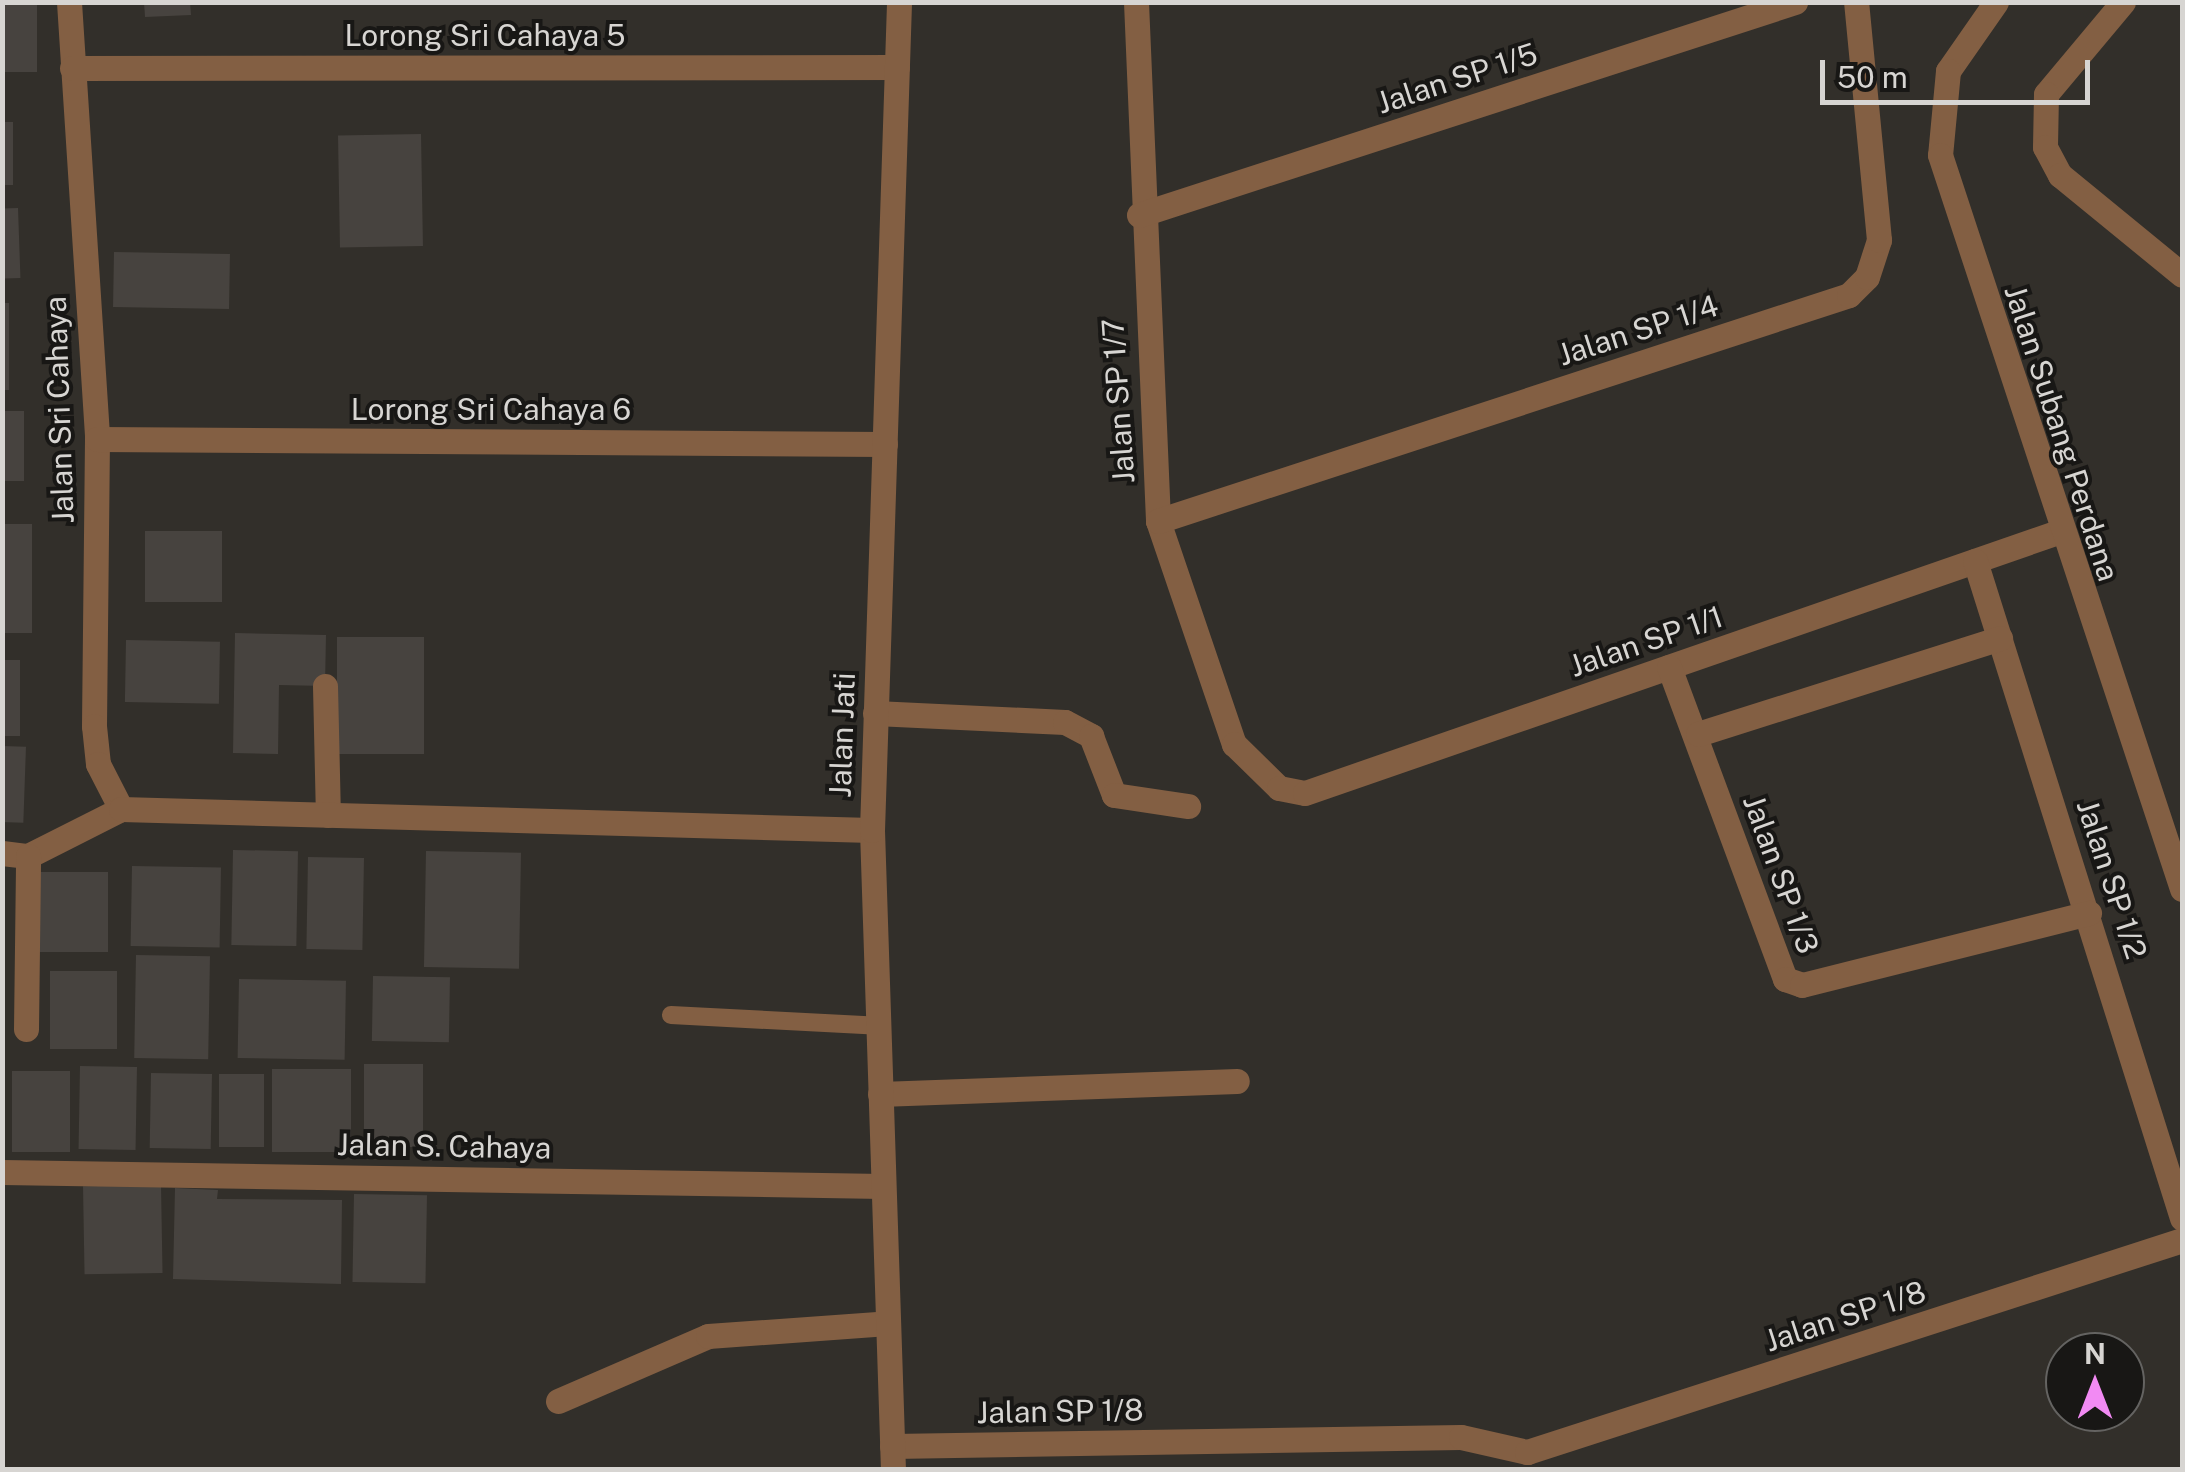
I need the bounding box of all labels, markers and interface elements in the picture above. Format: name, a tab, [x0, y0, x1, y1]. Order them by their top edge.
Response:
street label: Lorong Sri Cahaya 5	[344, 17, 626, 53]
street label: Jalan SP 1/5	[1372, 35, 1542, 121]
scale bar	[1825, 40, 2095, 102]
text: 50 m	[1837, 59, 1908, 95]
street label: Jalan Subang Perdana	[1997, 280, 2127, 586]
street label: Jalan SP 1/4	[1553, 287, 1723, 373]
street label: Jalan Sri Cahaya	[37, 296, 81, 524]
street label: Jalan SP 1/7	[1094, 317, 1142, 485]
street label: Lorong Sri Cahaya 6	[351, 391, 631, 427]
street label: Jalan SP 1/1	[1565, 598, 1727, 684]
street label: Jalan Jati	[822, 672, 862, 798]
street label: Jalan SP 1/3	[1736, 790, 1826, 958]
street label: Jalan SP 1/2	[2069, 795, 2155, 963]
street label: Jalan S. Cahaya	[336, 1126, 552, 1166]
street label: Jalan SP 1/8	[1760, 1273, 1930, 1359]
north arrow	[2045, 1332, 2145, 1432]
text: N	[2084, 1337, 2106, 1370]
street label: Jalan SP 1/8	[976, 1392, 1144, 1430]

